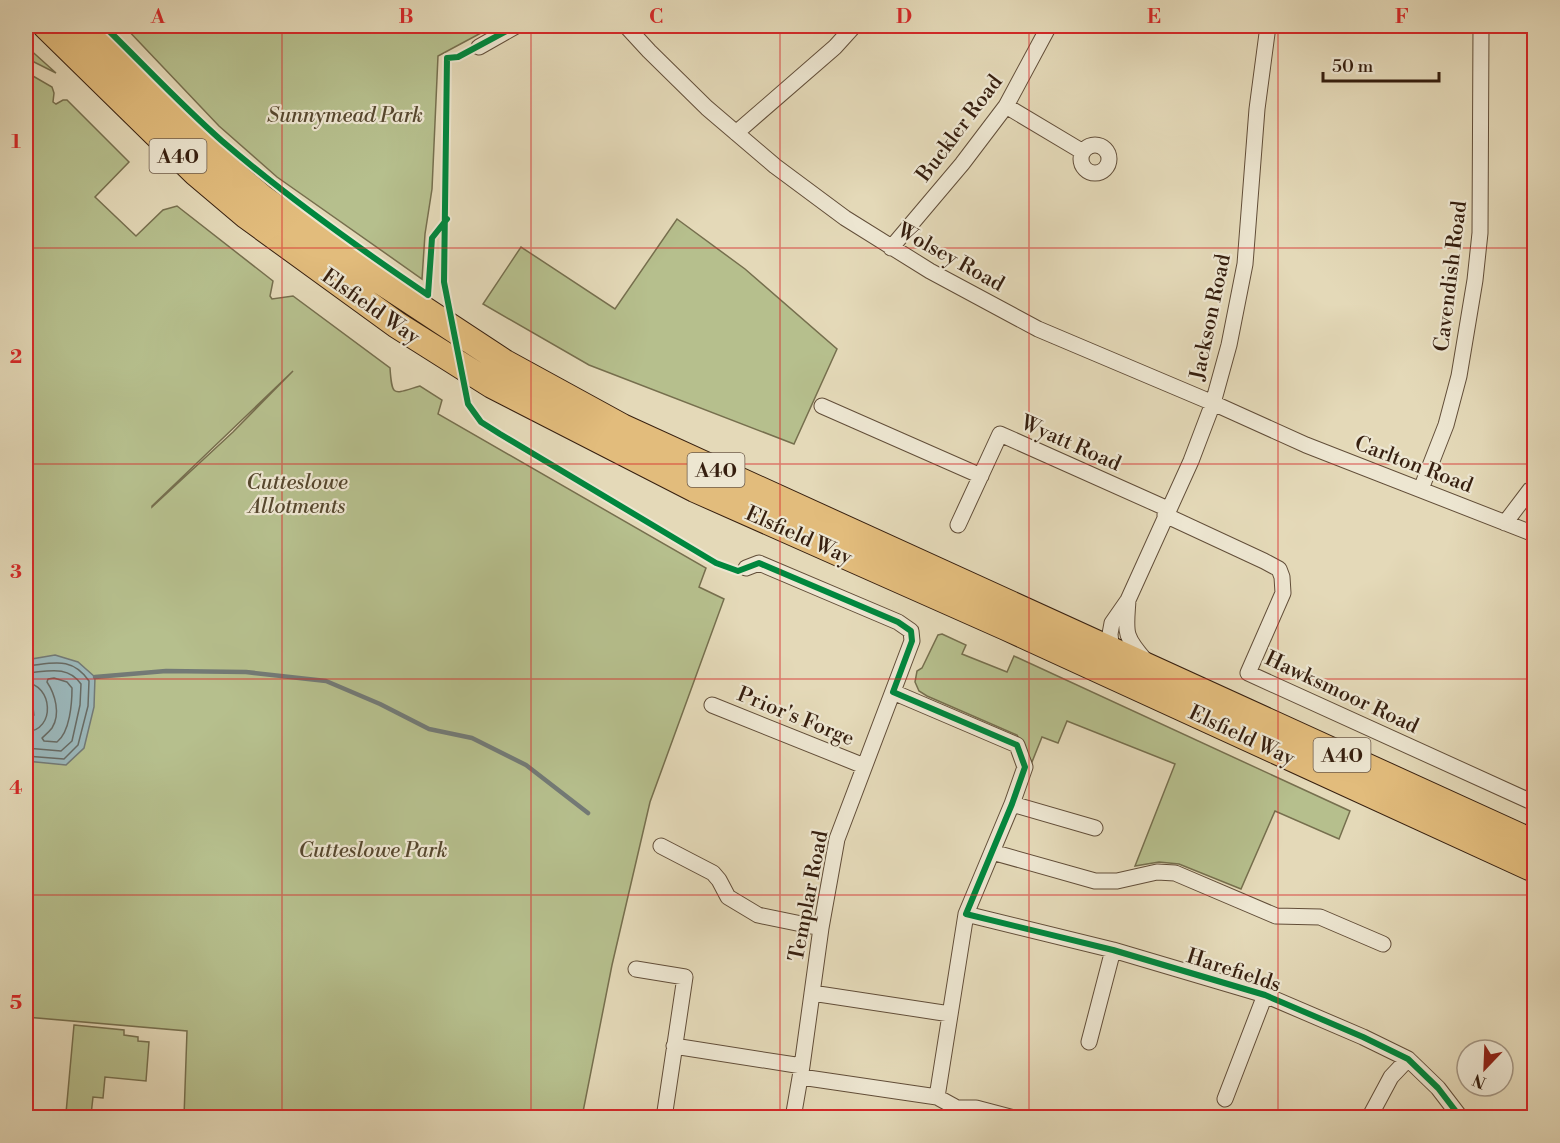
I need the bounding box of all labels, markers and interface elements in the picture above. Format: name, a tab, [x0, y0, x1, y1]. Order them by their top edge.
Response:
text: A	[150, 5, 166, 30]
text: B	[398, 5, 414, 30]
text: C	[649, 5, 663, 30]
text: D	[896, 5, 912, 30]
text: E	[1147, 5, 1161, 30]
text: F	[1395, 5, 1409, 30]
scale bar	[1323, 45, 1438, 83]
text: 50 m	[1332, 55, 1374, 78]
street label: Buckler Road	[911, 70, 1009, 188]
park label: Sunnymead Park	[267, 103, 423, 129]
text: 1	[11, 130, 21, 155]
road number: A40	[150, 139, 207, 173]
street label: Cavendish Road	[1429, 199, 1473, 353]
street label: Wolsey Road	[891, 217, 1009, 298]
street label: Jackson Road	[1185, 252, 1237, 384]
street label: Elsfield Way	[316, 263, 425, 351]
text: 2	[10, 345, 22, 370]
street label: Wyatt Road	[1015, 410, 1125, 478]
street label: Carlton Road	[1351, 430, 1476, 499]
road number: A40	[688, 453, 744, 487]
park label: Cutteslowe Allotments	[246, 470, 348, 520]
street label: Elsfield Way	[741, 501, 857, 571]
text: 3	[10, 560, 22, 585]
street label: Hawksmoor Road	[1260, 646, 1423, 740]
street label: Prior's Forge	[733, 682, 858, 752]
street label: Elsfield Way	[1184, 700, 1300, 772]
road number: A40	[1314, 738, 1370, 772]
text: 4	[9, 776, 23, 801]
street label: Templar Road	[784, 828, 834, 964]
park label: Cutteslowe Park	[298, 838, 448, 864]
street label: Harefields	[1183, 943, 1284, 998]
text: 5	[10, 991, 22, 1016]
north arrow	[1455, 1038, 1515, 1098]
text: N	[1469, 1069, 1489, 1093]

